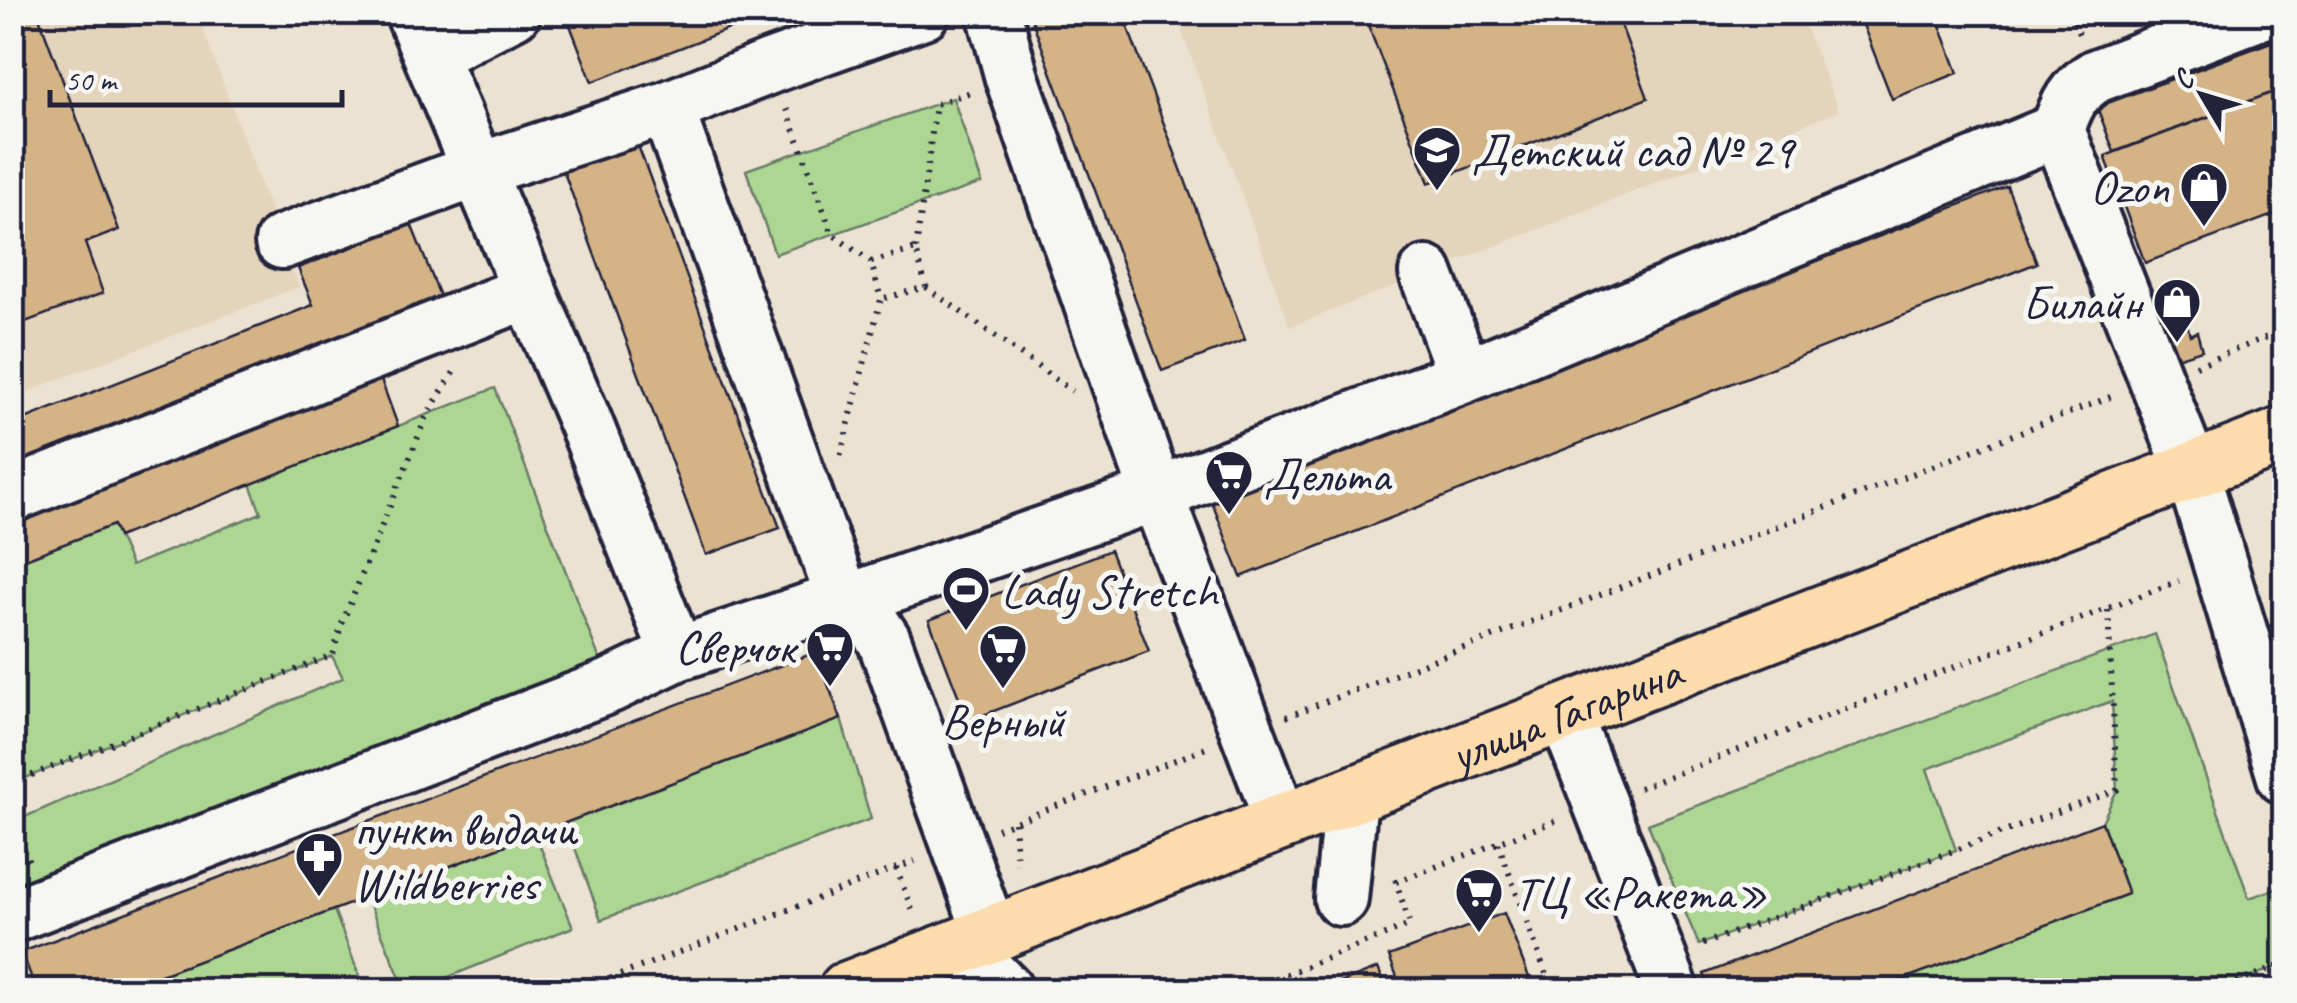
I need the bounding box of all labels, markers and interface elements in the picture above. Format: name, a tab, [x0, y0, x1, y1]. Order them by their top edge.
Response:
scale bar	[50, 45, 342, 107]
north arrow	[2152, 45, 2252, 145]
text: 50 m	[65, 61, 118, 99]
text: С	[2165, 61, 2203, 96]
place label: Детский сад № 29	[1472, 121, 1797, 181]
school or university icon: Детский сад № 29	[1411, 124, 1463, 192]
place label: Ozon	[2090, 157, 2169, 217]
shop icon: Ozon	[2178, 160, 2230, 228]
place label: Билайн	[2022, 273, 2145, 333]
shop icon: Билайн	[2151, 276, 2203, 344]
place label: Дельта	[1264, 445, 1393, 505]
supermarket icon: Дельта	[1203, 448, 1255, 516]
place label: Lady Stretch	[1001, 561, 1220, 621]
sports icon: Lady Stretch	[940, 564, 992, 632]
place label: Сверчок	[675, 617, 799, 677]
supermarket icon: Сверчок	[804, 620, 856, 688]
supermarket icon: Верный	[977, 622, 1029, 690]
street label: улица Гагарина	[1439, 641, 1693, 786]
place label: Верный	[942, 691, 1067, 751]
place label: пункт выдачи Wildberries	[354, 799, 579, 914]
pharmacy icon: пункт выдачи Wildberries	[293, 830, 345, 898]
place label: ТЦ «Ракета»	[1514, 863, 1768, 923]
supermarket icon: ТЦ «Ракета»	[1453, 866, 1505, 934]

